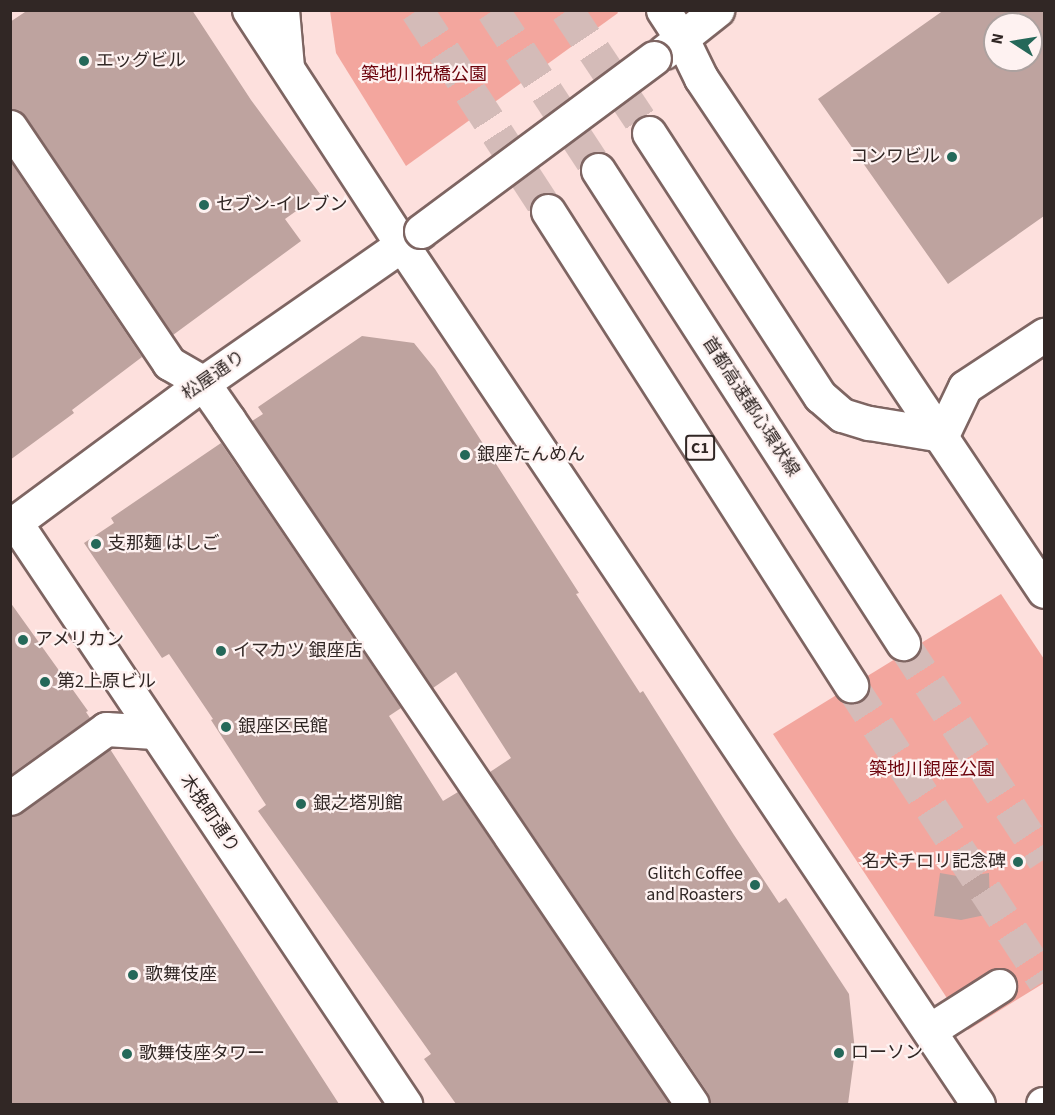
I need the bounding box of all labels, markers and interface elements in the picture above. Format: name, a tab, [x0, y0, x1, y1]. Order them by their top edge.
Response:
north arrow	[983, 12, 1043, 72]
text: N	[985, 31, 1009, 46]
place label: エッグビル	[96, 50, 186, 72]
marker: エッグビル	[77, 54, 91, 68]
park label: 築地川祝橋公園	[361, 64, 487, 86]
place label: コンワビル	[850, 146, 940, 168]
marker: コンワビル	[945, 150, 959, 164]
place label: セブン-イレブン	[216, 194, 348, 216]
marker: セブン-イレブン	[197, 198, 211, 212]
street label: 首都高速都心環状線	[697, 333, 803, 481]
street label: 松屋通り	[178, 347, 250, 405]
road number: C1	[685, 435, 715, 461]
place label: 銀座たんめん	[477, 444, 585, 466]
marker: 銀座たんめん	[458, 448, 472, 462]
place label: 支那麺 はしご	[108, 533, 220, 555]
marker: 支那麺 はしご	[89, 537, 103, 551]
place label: アメリカン	[35, 629, 125, 651]
marker: アメリカン	[16, 633, 30, 647]
place label: イマカツ 銀座店	[233, 640, 363, 662]
marker: イマカツ 銀座店	[214, 644, 228, 658]
place label: 第2上原ビル	[57, 671, 156, 693]
marker: 第2上原ビル	[38, 675, 52, 689]
place label: 銀座区民館	[238, 716, 328, 738]
marker: 銀座区民館	[219, 720, 233, 734]
park label: 築地川銀座公園	[869, 759, 995, 781]
street label: 木挽町通り	[175, 771, 243, 857]
place label: 銀之塔別館	[313, 793, 403, 815]
marker: 銀之塔別館	[294, 797, 308, 811]
place label: 名犬チロリ記念碑	[862, 851, 1006, 873]
marker: 名犬チロリ記念碑	[1011, 855, 1025, 869]
place label: Glitch Coffee and Roasters	[646, 864, 743, 906]
marker: Glitch Coffee and Roasters	[748, 878, 762, 892]
place label: 歌舞伎座	[145, 964, 217, 986]
marker: 歌舞伎座	[126, 968, 140, 982]
place label: ローソン	[851, 1042, 923, 1064]
place label: 歌舞伎座タワー	[139, 1043, 265, 1065]
marker: ローソン	[832, 1046, 846, 1060]
marker: 歌舞伎座タワー	[120, 1047, 134, 1061]

